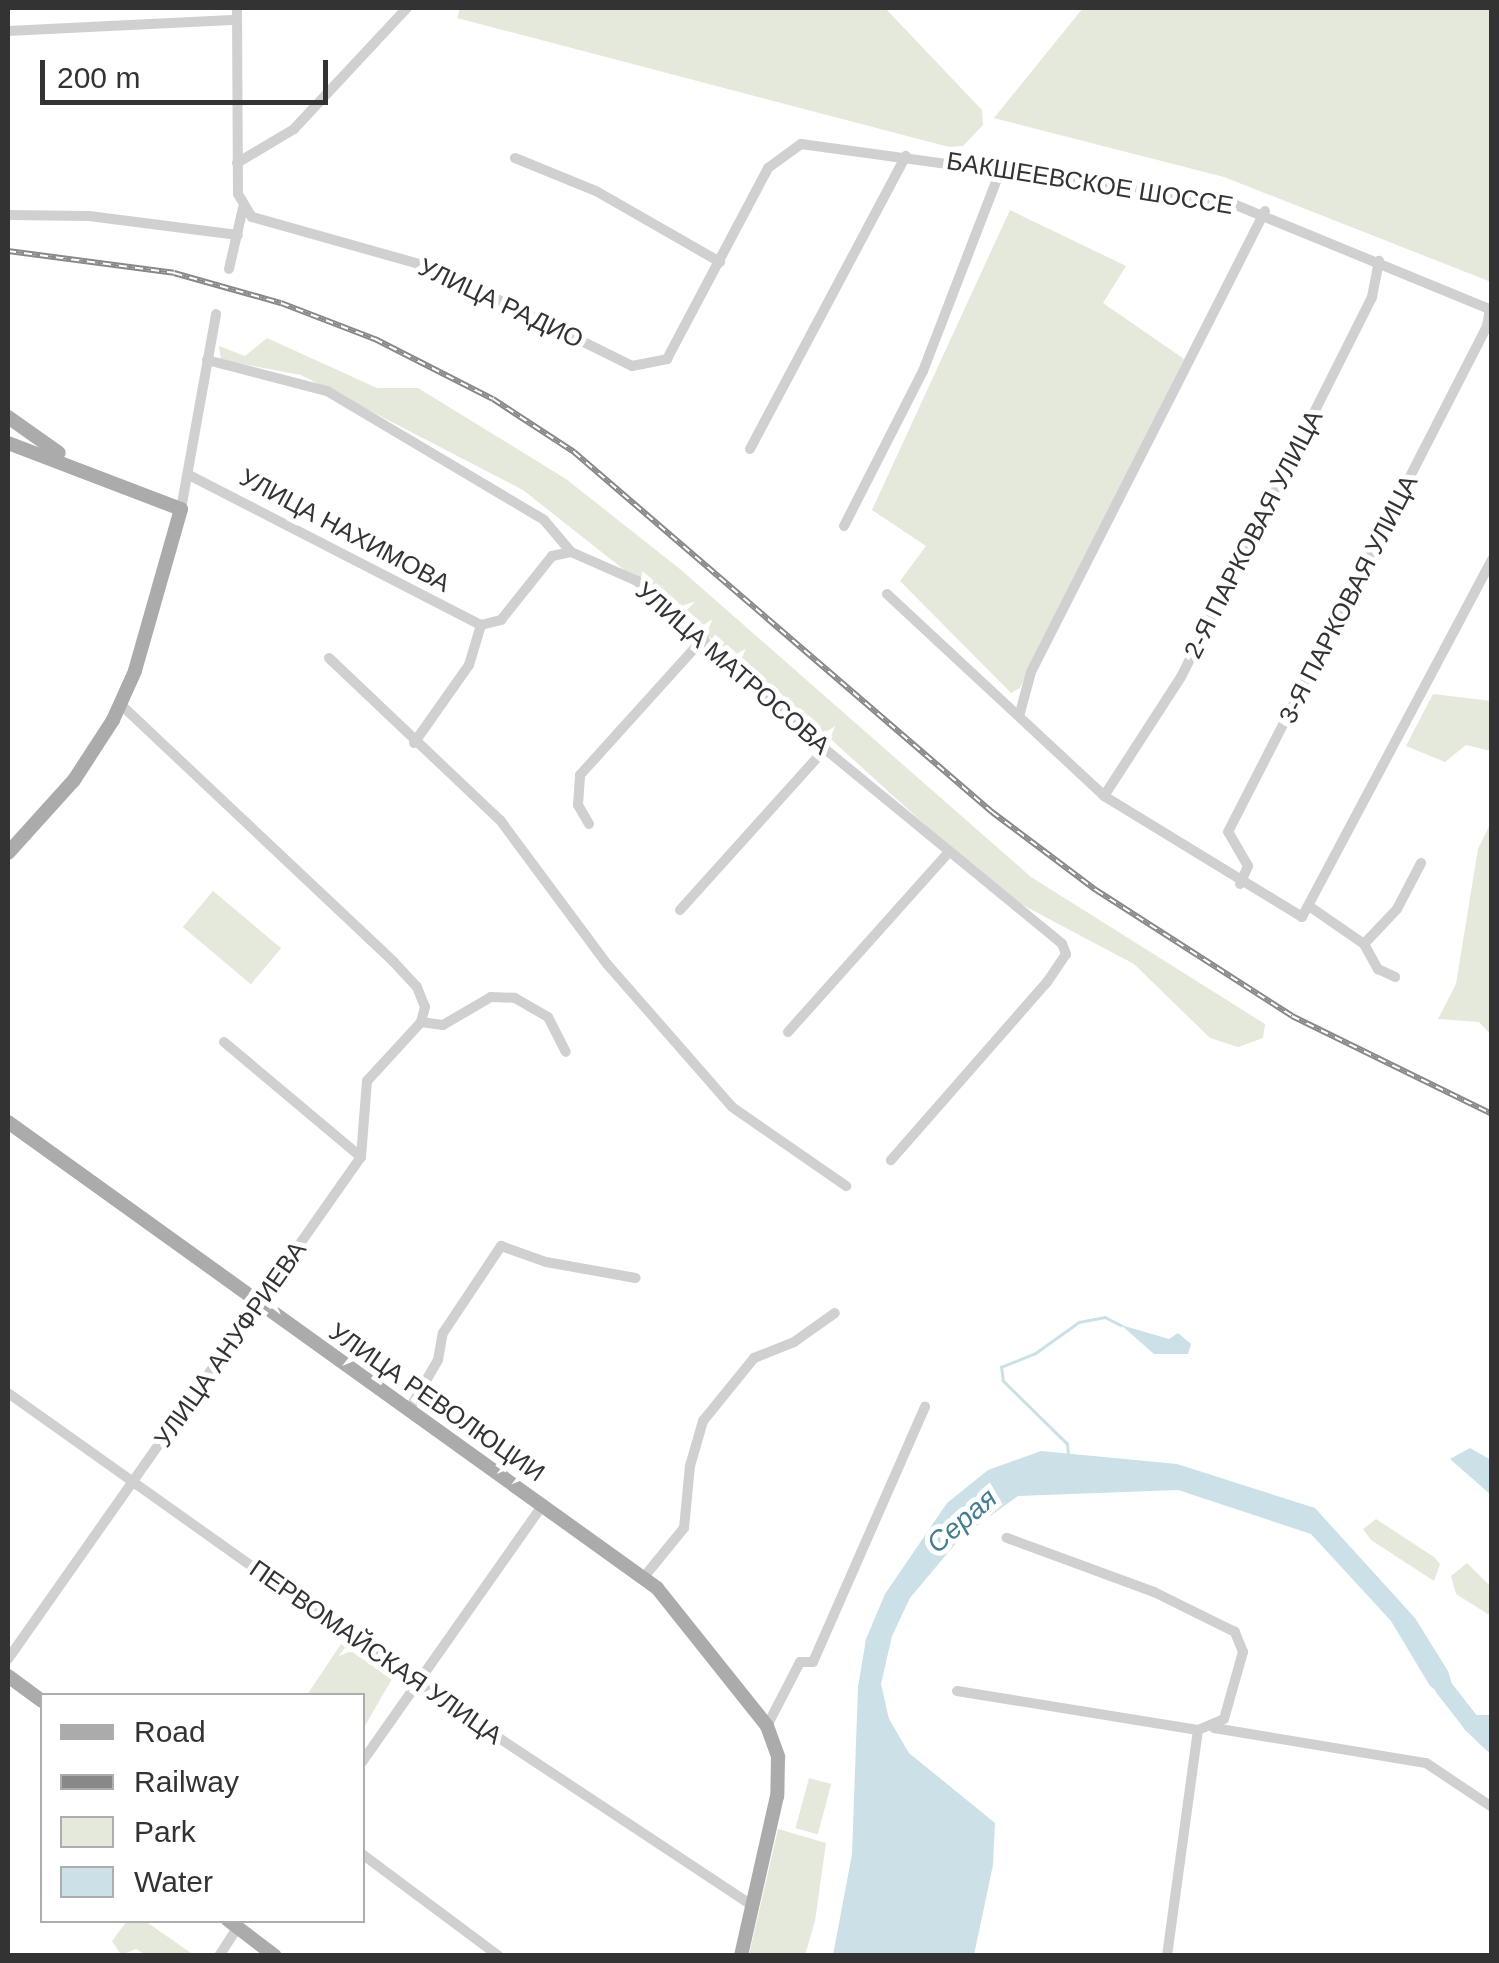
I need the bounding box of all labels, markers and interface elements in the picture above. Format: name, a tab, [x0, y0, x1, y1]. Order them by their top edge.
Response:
scale bar	[45, 40, 332, 102]
text: 200 m	[57, 61, 140, 94]
street label: БАКШЕЕВСКОЕ ШОССЕ	[945, 146, 1235, 220]
street label: УЛИЦА РАДИО	[414, 252, 588, 354]
street label: 2-Я ПАРКОВАЯ УЛИЦА	[1177, 405, 1329, 663]
street label: УЛИЦА НАХИМОВА	[235, 462, 455, 598]
street label: 3-Я ПАРКОВАЯ УЛИЦА	[1272, 470, 1424, 728]
street label: УЛИЦА МАТРОСОВА	[630, 576, 836, 760]
street label: УЛИЦА АНУФРИЕВА	[148, 1235, 312, 1453]
street label: УЛИЦА РЕВОЛЮЦИИ	[324, 1316, 550, 1488]
water label: Серая	[920, 1481, 1004, 1561]
street label: ПЕРВОМАЙСКАЯ УЛИЦА	[244, 1553, 508, 1751]
legend	[40, 1693, 365, 1923]
text: Road	[134, 1715, 206, 1748]
text: Railway	[134, 1765, 239, 1798]
text: Park	[134, 1815, 196, 1848]
text: Water	[134, 1865, 213, 1898]

